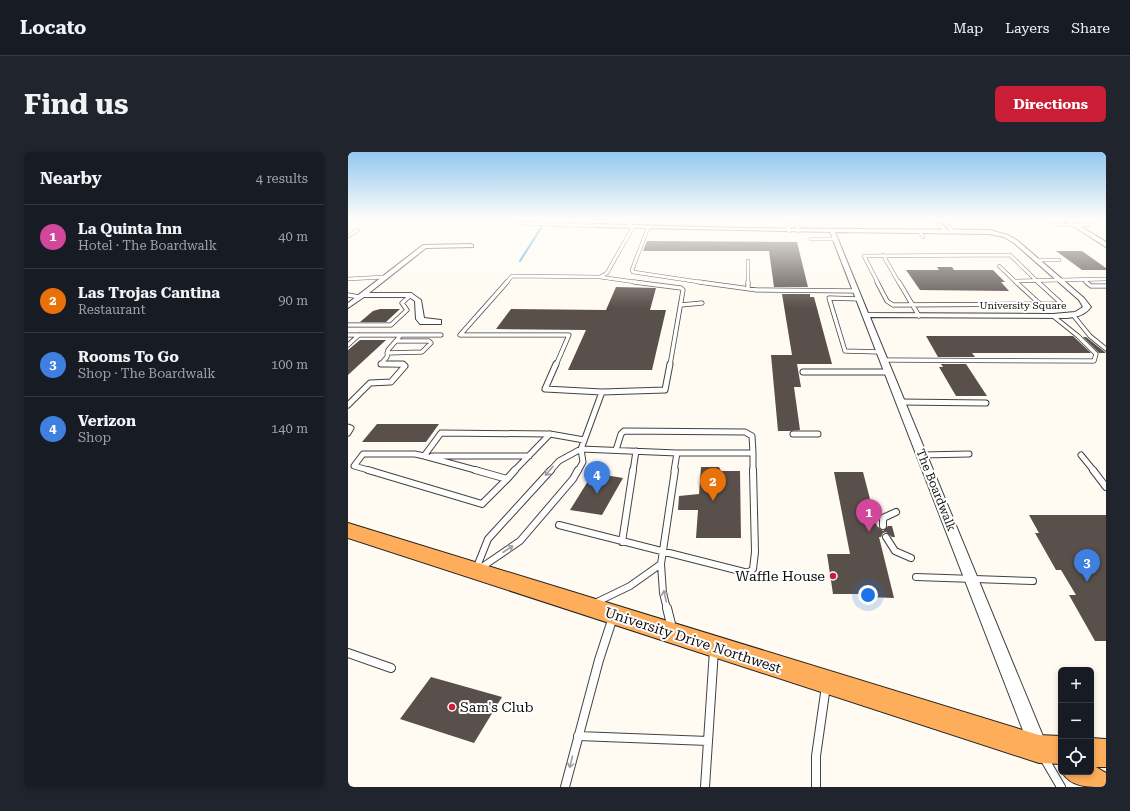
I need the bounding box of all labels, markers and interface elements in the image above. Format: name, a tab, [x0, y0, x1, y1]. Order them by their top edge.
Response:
text: Locato	[20, 16, 86, 39]
text: Map	[953, 20, 983, 36]
text: Layers	[1005, 20, 1049, 36]
text: Share	[1071, 20, 1110, 36]
button: Directions	[995, 86, 1106, 122]
text: Find us	[24, 88, 128, 121]
text: Nearby	[40, 168, 102, 188]
text: 4 results	[256, 171, 308, 186]
text: La Quinta Inn	[78, 220, 182, 238]
text: 1	[49, 229, 57, 244]
text: 40 m	[278, 229, 308, 244]
text: Hotel · The Boardwalk	[78, 238, 217, 253]
text: Las Trojas Cantina	[78, 284, 220, 302]
text: 2	[49, 293, 57, 308]
text: 90 m	[278, 293, 308, 308]
street label: University Square	[980, 300, 1067, 311]
text: Restaurant	[78, 302, 146, 317]
text: Rooms To Go	[78, 348, 179, 366]
text: 3	[49, 357, 57, 372]
text: 100 m	[271, 357, 308, 372]
text: Shop · The Boardwalk	[78, 366, 215, 381]
text: Verizon	[78, 412, 136, 430]
text: 4	[49, 421, 57, 436]
text: 140 m	[271, 421, 308, 436]
text: Shop	[78, 430, 111, 445]
street label: The Boardwalk	[913, 447, 959, 533]
pin: 4	[584, 461, 610, 494]
one-way arrow	[545, 466, 554, 476]
pin: 2	[700, 468, 726, 501]
pin: 1	[856, 499, 882, 532]
one-way arrow	[502, 545, 514, 553]
pin: 3	[1074, 549, 1100, 582]
place label: Waffle House	[735, 568, 825, 584]
marker: Waffle House	[828, 571, 838, 581]
your location	[858, 585, 878, 605]
one-way arrow	[660, 590, 668, 603]
street label: University Drive Northwest	[603, 604, 783, 676]
map controls	[1058, 667, 1094, 775]
button: +	[1058, 667, 1094, 703]
place label: Sam's Club	[460, 699, 534, 715]
marker: Sam's Club	[447, 702, 457, 712]
button: −	[1058, 703, 1094, 739]
button: locate	[1058, 739, 1094, 775]
one-way arrow	[567, 755, 575, 768]

